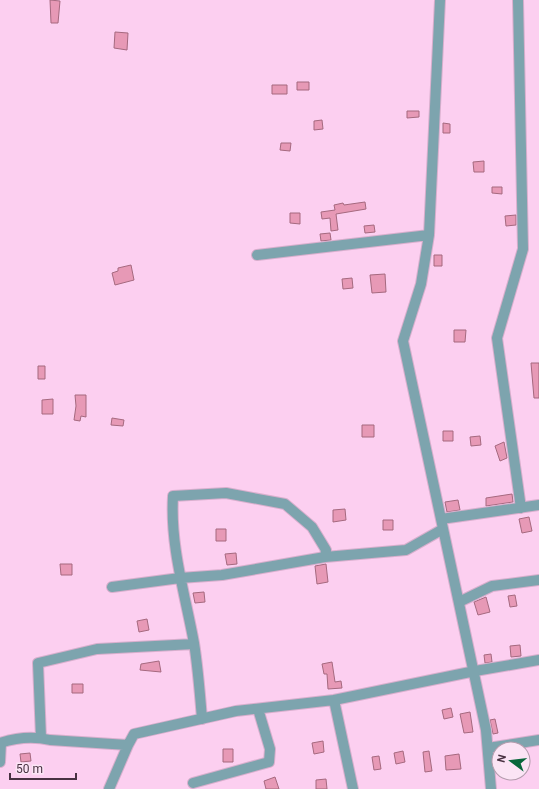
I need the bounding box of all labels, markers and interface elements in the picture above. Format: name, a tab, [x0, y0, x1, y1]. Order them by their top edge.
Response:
north arrow	[491, 741, 531, 781]
text: N	[495, 753, 509, 764]
scale bar	[10, 755, 76, 781]
text: 50 m	[16, 762, 43, 776]

